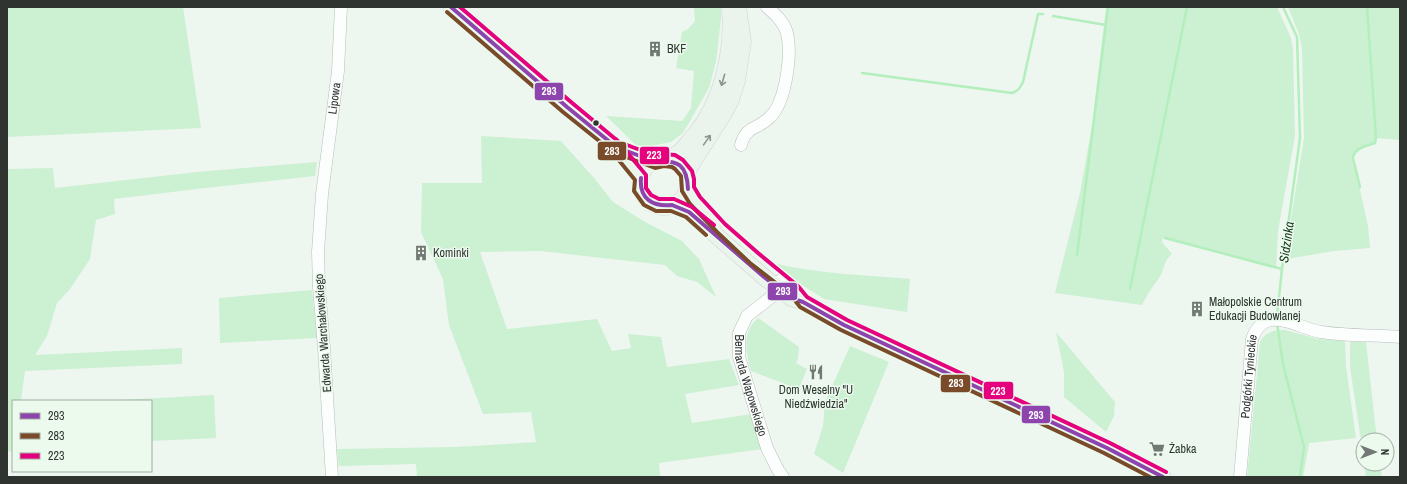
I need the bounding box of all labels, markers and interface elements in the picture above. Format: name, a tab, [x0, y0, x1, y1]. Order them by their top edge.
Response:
building icon: BKF	[646, 40, 664, 58]
place label: BKF	[667, 41, 686, 57]
one-way arrow	[719, 74, 726, 87]
street label: Lipowa	[324, 81, 344, 115]
line badge: 293	[534, 82, 564, 101]
text: 293	[541, 84, 557, 98]
unlabelled marker	[591, 118, 601, 128]
one-way arrow	[703, 134, 711, 145]
line badge: 283	[597, 141, 627, 161]
text: 283	[604, 144, 620, 158]
line badge: 223	[639, 146, 670, 165]
text: 223	[646, 148, 662, 162]
water label: Sidzinka	[1275, 220, 1298, 264]
building icon: Kominki	[412, 244, 430, 262]
place label: Kominki	[433, 245, 469, 261]
street label: Edwarda Warchałowskiego	[311, 273, 335, 393]
line badge: 293	[767, 282, 798, 301]
text: 293	[775, 284, 791, 298]
place label: Małopolskie Centrum Edukacji Budowlanej	[1209, 294, 1302, 324]
building icon: Małopolskie Centrum Edukacji Budowlanej	[1188, 300, 1206, 318]
street label: Podgórki Tynieckie	[1237, 332, 1261, 419]
street label: Bernarda Wapowskiego	[731, 334, 771, 438]
restaurant icon: Dom Weselny "U Niedźwiedzia"	[807, 363, 825, 381]
line badge: 283	[940, 374, 971, 393]
text: 283	[948, 376, 964, 390]
line badge: 223	[983, 381, 1014, 400]
place label: Dom Weselny "U Niedźwiedzia"	[779, 382, 853, 412]
text: 223	[990, 384, 1006, 398]
legend	[12, 400, 152, 472]
line badge: 293	[1021, 405, 1051, 424]
text: 293	[48, 408, 64, 424]
text: 293	[1028, 408, 1044, 422]
text: 283	[48, 428, 64, 444]
north arrow	[1355, 432, 1395, 472]
supermarket icon: Żabka	[1148, 440, 1166, 458]
place label: Żabka	[1169, 441, 1197, 457]
text: 223	[48, 448, 64, 464]
text: N	[1378, 449, 1392, 455]

